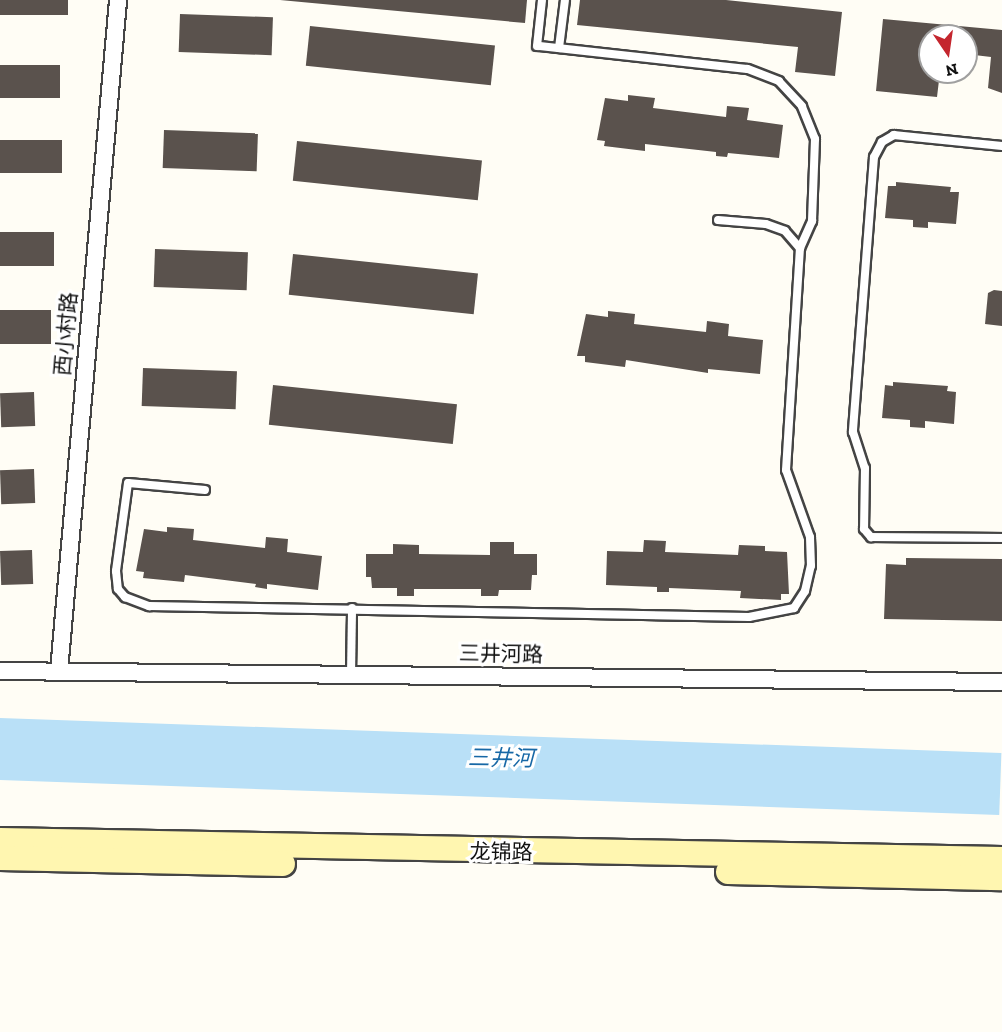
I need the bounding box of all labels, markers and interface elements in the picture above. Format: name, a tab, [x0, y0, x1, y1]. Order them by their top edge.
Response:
north arrow	[918, 24, 978, 84]
text: N	[944, 59, 960, 81]
street label: 西小村路	[50, 291, 82, 377]
street label: 三井河路	[459, 641, 543, 667]
water label: 三井河	[468, 744, 534, 772]
street label: 龙锦路	[469, 839, 533, 865]

